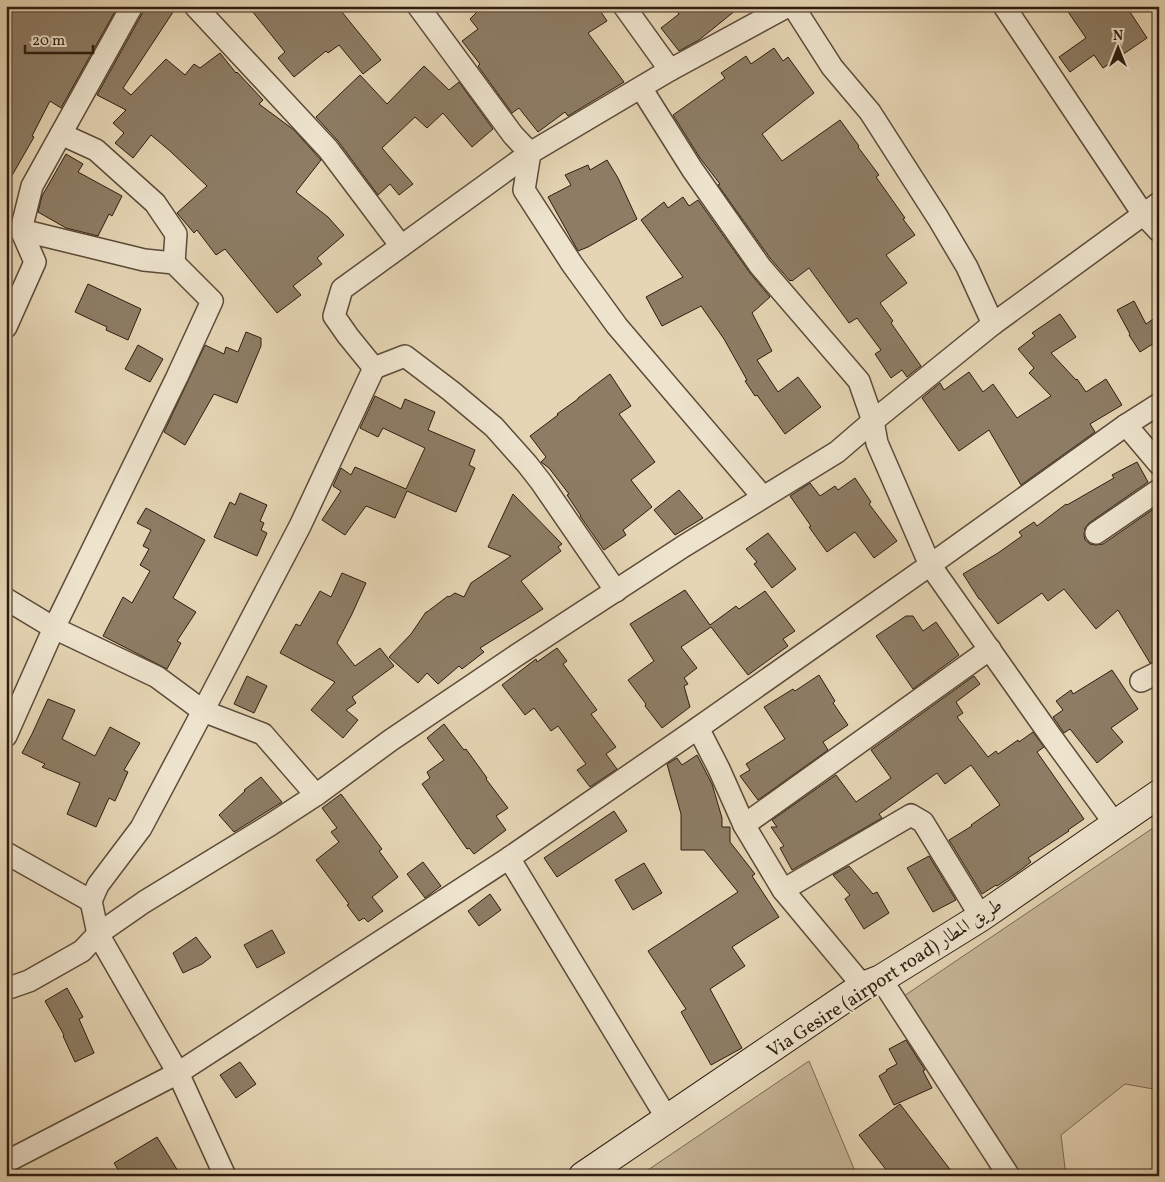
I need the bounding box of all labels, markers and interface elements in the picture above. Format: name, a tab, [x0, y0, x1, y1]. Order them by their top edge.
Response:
scale bar	[25, 22, 92, 54]
north arrow	[1092, 22, 1142, 72]
text: N	[1113, 27, 1123, 46]
text: 20 m	[32, 31, 65, 52]
street label: Via Gesire (airport road) طريق المطار	[762, 893, 1008, 1065]

